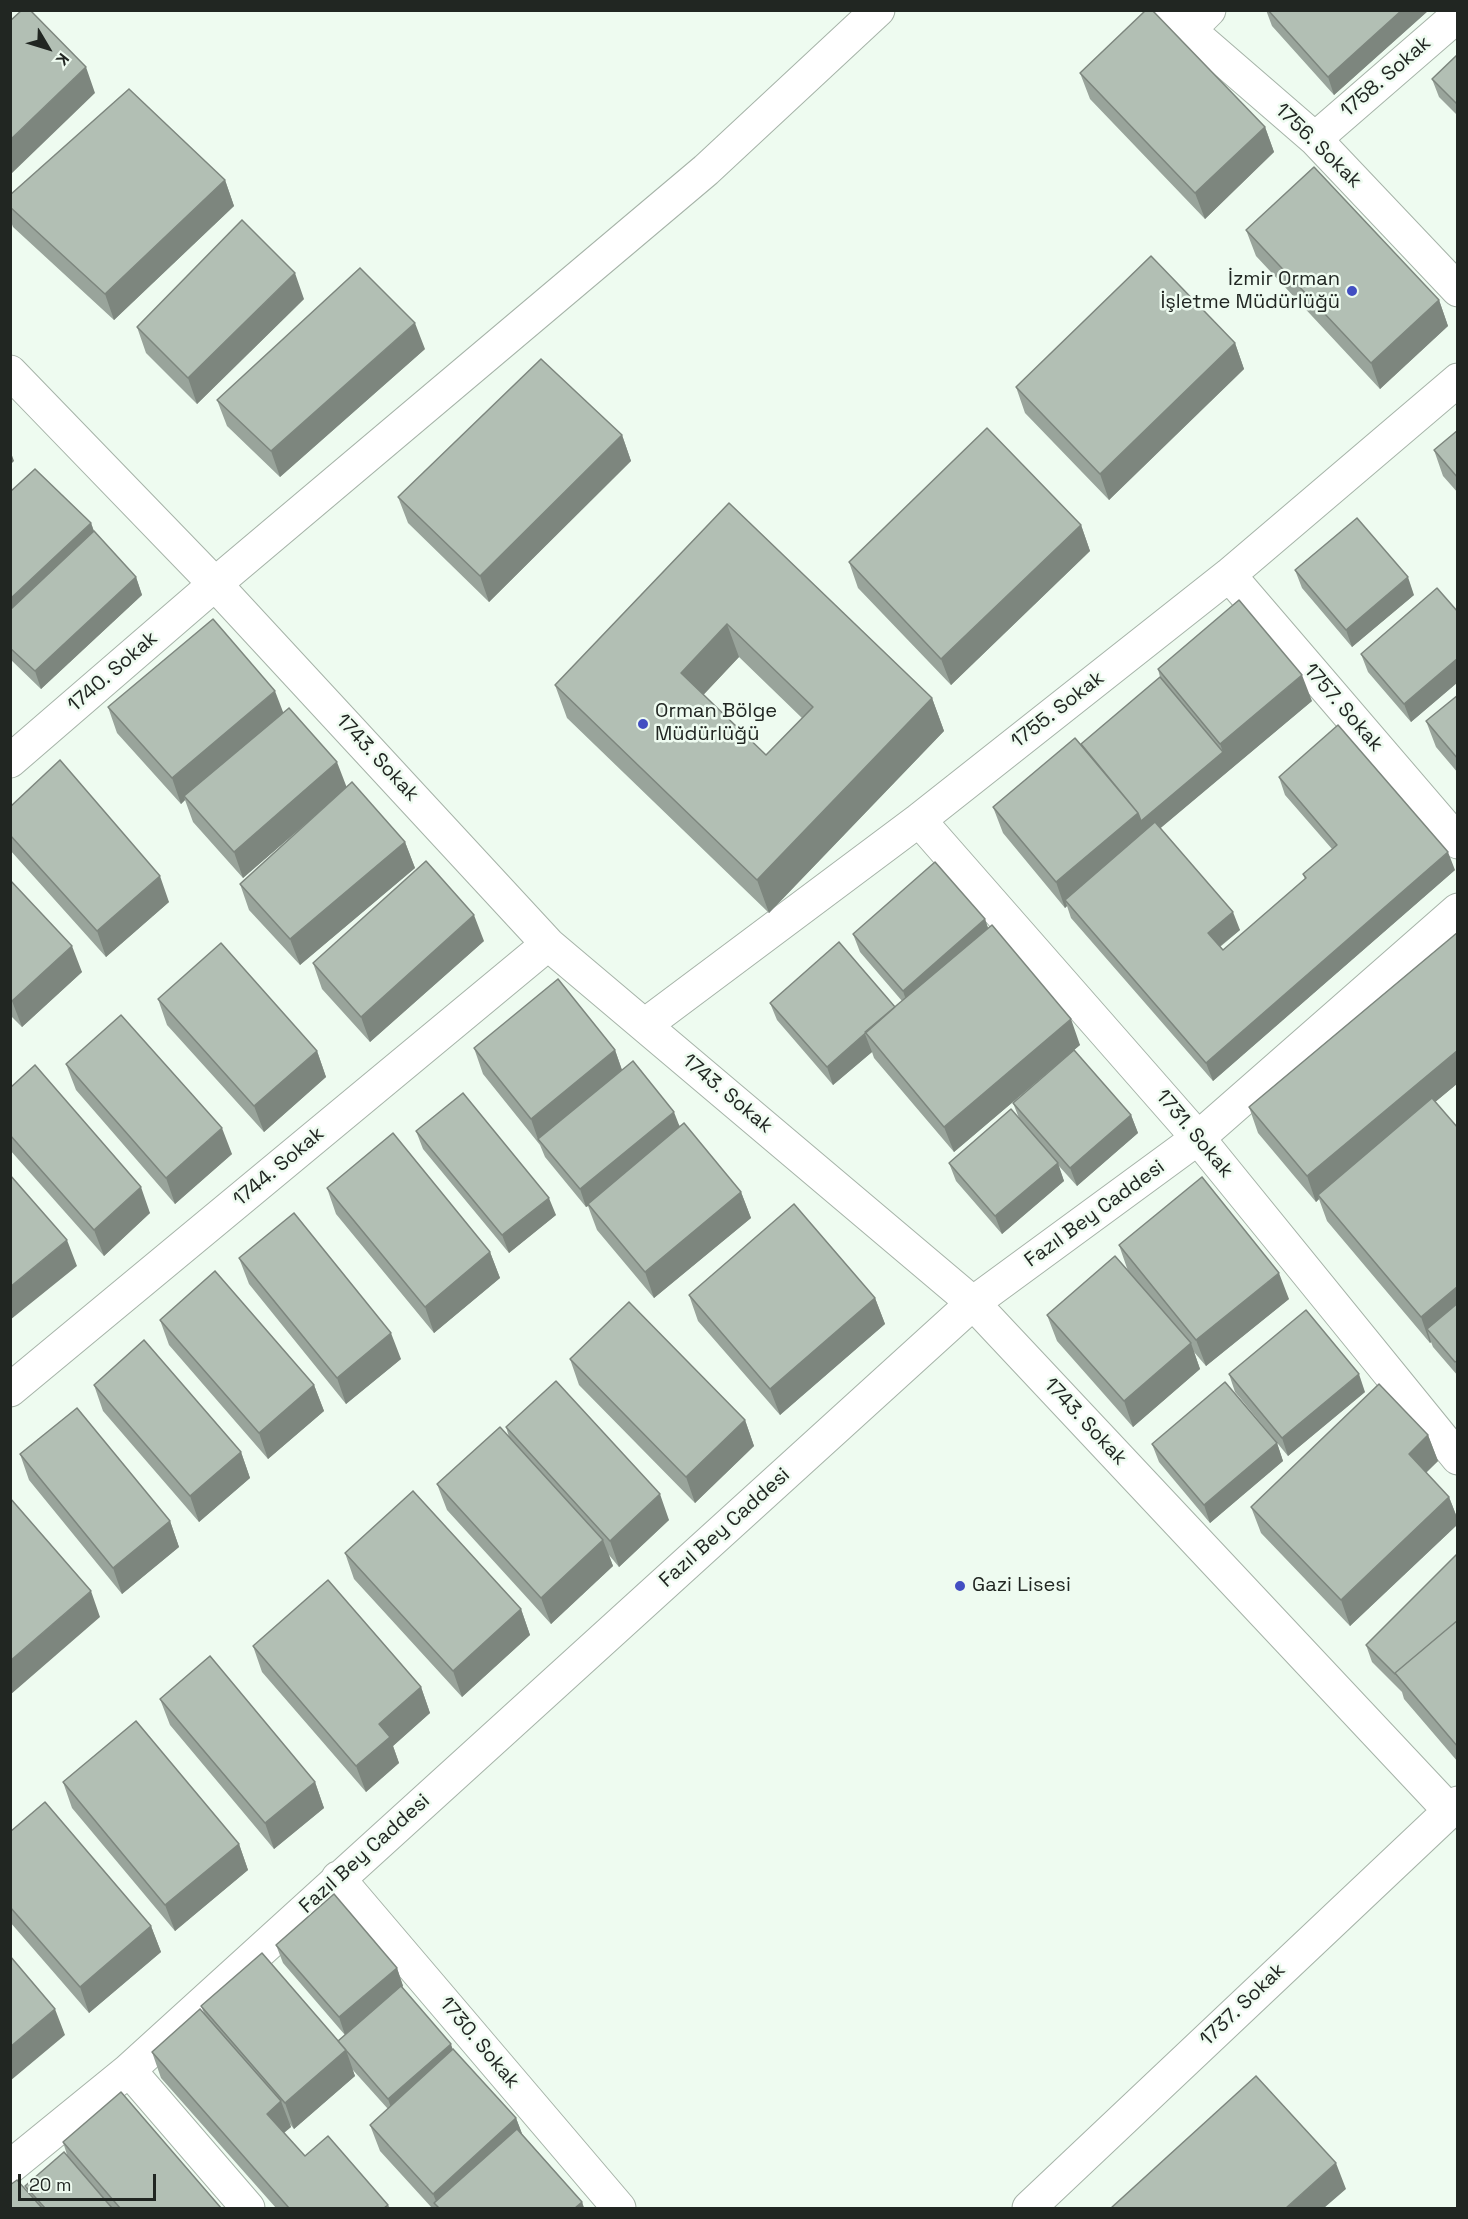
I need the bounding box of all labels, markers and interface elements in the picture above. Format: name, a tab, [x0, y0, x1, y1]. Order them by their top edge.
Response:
north arrow	[18, 18, 78, 78]
street label: 1758. Sokak	[1336, 31, 1436, 123]
text: K	[51, 49, 74, 70]
street label: 1756. Sokak	[1270, 99, 1366, 193]
place label: İzmir Orman İşletme Müdürlüğü	[1160, 268, 1340, 315]
marker: İzmir Orman İşletme Müdürlüğü	[1345, 284, 1359, 298]
street label: 1740. Sokak	[63, 627, 163, 717]
street label: 1757. Sokak	[1298, 659, 1388, 757]
street label: 1755. Sokak	[1007, 666, 1109, 754]
place label: Orman Bölge Müdürlüğü	[655, 700, 777, 747]
street label: 1743. Sokak	[330, 709, 424, 807]
marker: Orman Bölge Müdürlüğü	[636, 717, 650, 731]
street label: 1743. Sokak	[677, 1049, 777, 1139]
street label: 1731. Sokak	[1150, 1085, 1238, 1183]
street label: 1744. Sokak	[229, 1122, 329, 1212]
street label: Fazıl Bey Caddesi	[1020, 1155, 1170, 1273]
street label: 1743. Sokak	[1038, 1373, 1132, 1471]
street label: Fazıl Bey Caddesi	[655, 1463, 795, 1593]
place label: Gazi Lisesi	[972, 1574, 1071, 1598]
marker: Gazi Lisesi	[953, 1579, 967, 1593]
street label: Fazıl Bey Caddesi	[295, 1789, 435, 1919]
street label: 1737. Sokak	[1195, 1958, 1291, 2052]
street label: 1730. Sokak	[434, 1992, 524, 2094]
scale bar	[21, 2162, 159, 2200]
text: 20 m	[29, 2173, 72, 2196]

